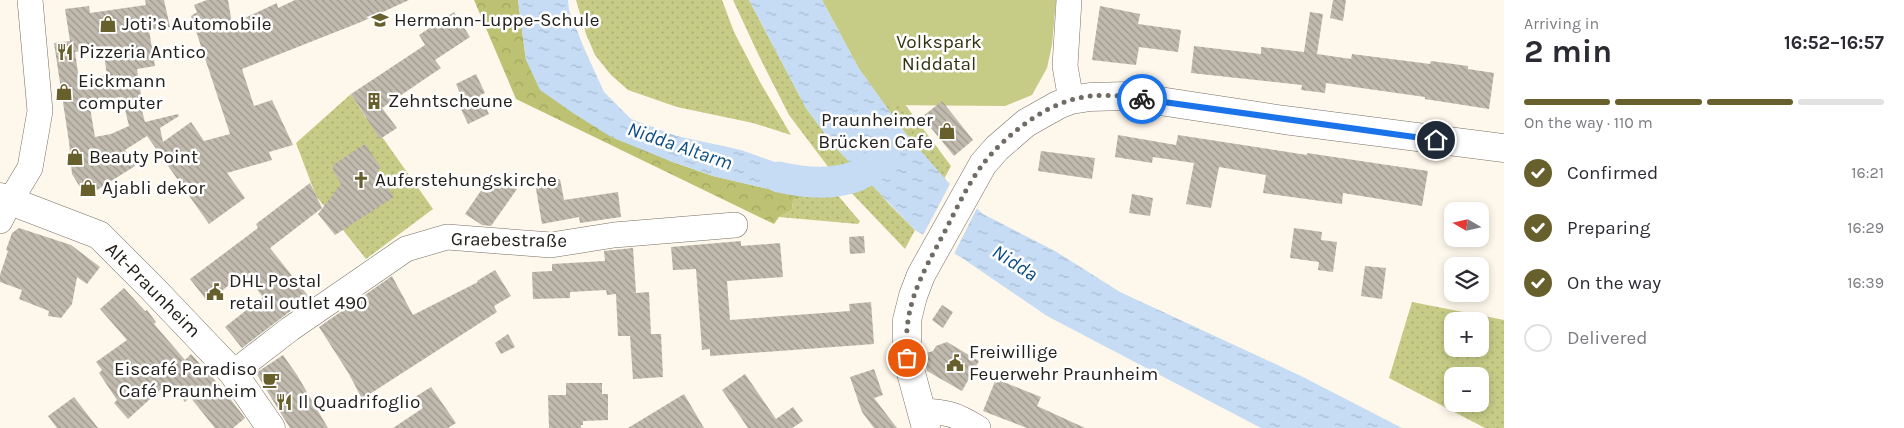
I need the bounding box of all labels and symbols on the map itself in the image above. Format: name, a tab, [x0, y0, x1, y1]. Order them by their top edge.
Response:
place label: Hermann-Luppe-Schule	[394, 9, 599, 31]
school or university icon: Hermann-Luppe-Schule	[370, 10, 390, 30]
place label: Joti’s Automobile	[122, 13, 272, 35]
shop icon: Joti’s Automobile	[98, 14, 118, 34]
park label: Volkspark Niddatal	[896, 31, 982, 75]
place label: Pizzeria Antico	[79, 41, 206, 63]
restaurant icon: Pizzeria Antico	[55, 42, 75, 62]
place label: Eickmann computer	[78, 70, 166, 114]
courier	[1117, 74, 1167, 124]
shop icon: Eickmann computer	[54, 82, 74, 102]
place label: Zehntscheune	[388, 90, 513, 112]
building icon: Zehntscheune	[364, 91, 384, 111]
place label: Praunheimer Brücken Cafe	[818, 109, 933, 153]
water label: Nidda Altarm	[625, 117, 735, 175]
pin	[1415, 119, 1457, 161]
shop icon: Praunheimer Brücken Cafe	[937, 121, 957, 141]
place label: Beauty Point	[89, 146, 198, 168]
shop icon: Beauty Point	[65, 147, 85, 167]
place label: Auferstehungskirche	[375, 169, 557, 191]
church icon: Auferstehungskirche	[351, 170, 371, 190]
place label: Ajabli dekor	[102, 177, 205, 199]
shop icon: Ajabli dekor	[78, 178, 98, 198]
north arrow	[1444, 202, 1489, 248]
street label: Graebestraße	[451, 228, 567, 252]
street label: Alt-Praunheim	[101, 238, 205, 342]
water label: Nidda	[988, 240, 1042, 286]
place label: DHL Postal retail outlet 490	[229, 270, 367, 314]
public building icon: DHL Postal retail outlet 490	[205, 282, 225, 302]
pin	[886, 337, 928, 379]
place label: Freiwillige Feuerwehr Praunheim	[969, 341, 1158, 385]
public building icon: Freiwillige Feuerwehr Praunheim	[945, 353, 965, 373]
place label: Eiscafé Paradiso Café Praunheim	[114, 358, 257, 402]
cafe icon: Eiscafé Paradiso Café Praunheim	[261, 370, 281, 390]
place label: Il Quadrifoglio	[298, 391, 420, 413]
restaurant icon: Il Quadrifoglio	[274, 392, 294, 412]

